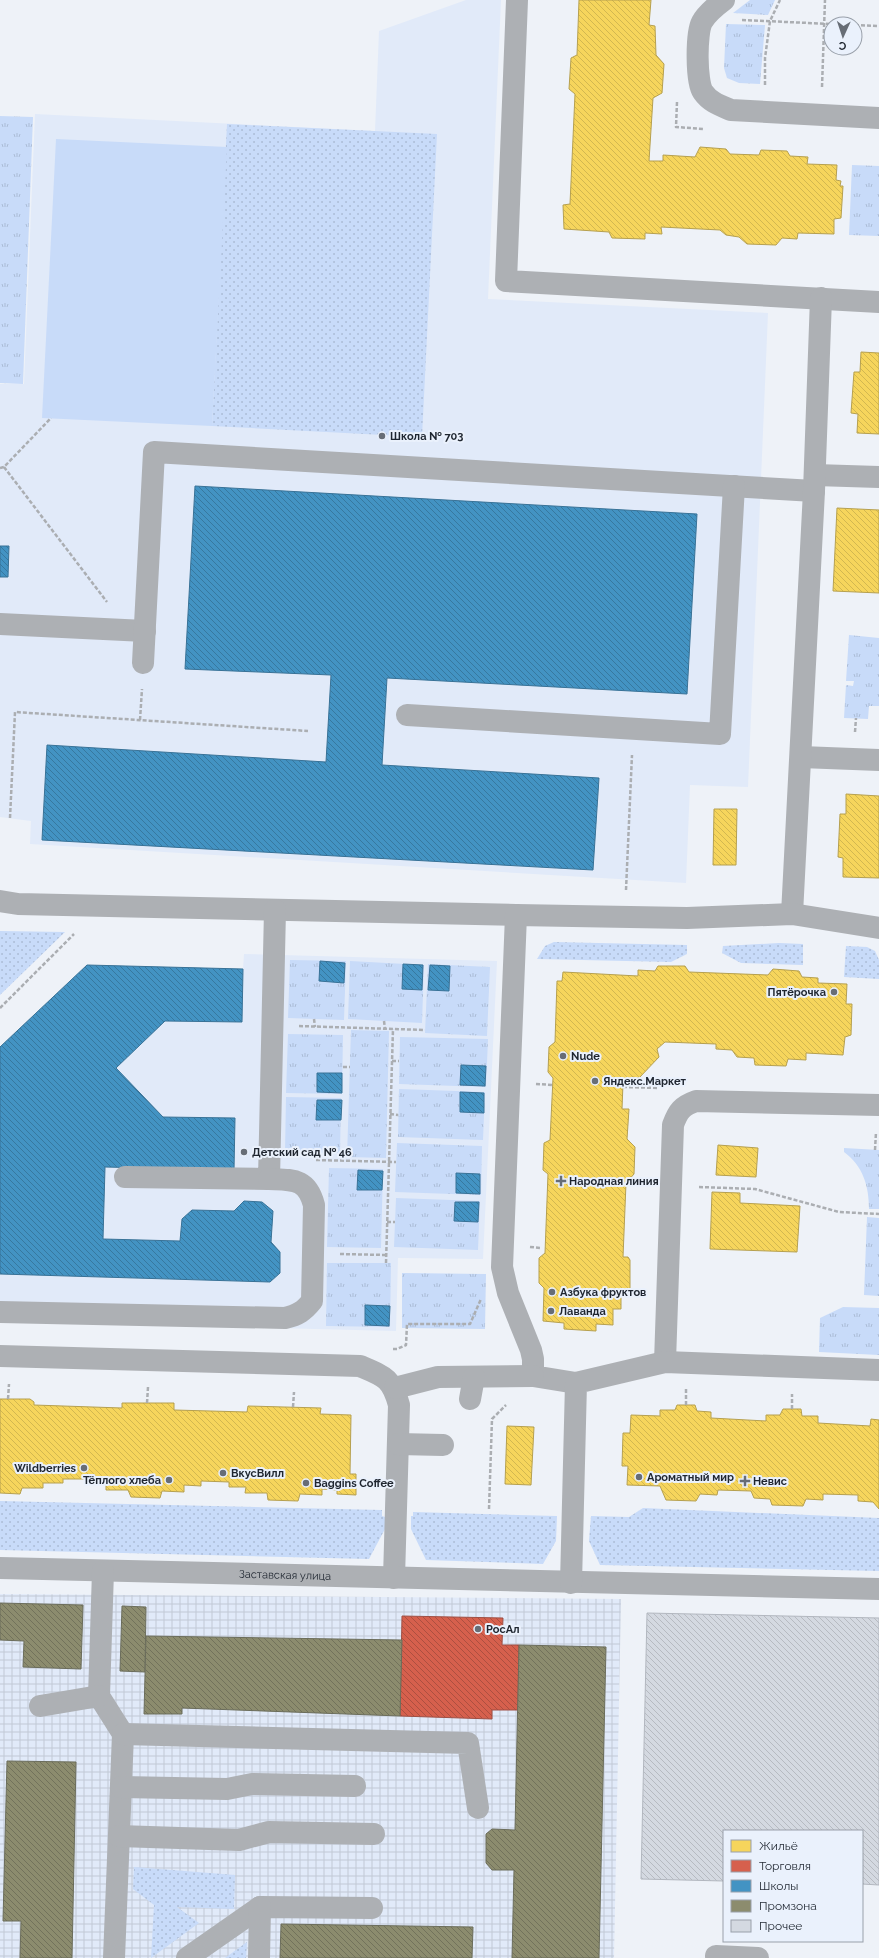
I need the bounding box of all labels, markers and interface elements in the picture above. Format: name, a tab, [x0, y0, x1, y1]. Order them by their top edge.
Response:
north arrow	[823, 16, 863, 56]
text: С	[838, 39, 847, 52]
place label: Школа № 703	[390, 430, 464, 443]
marker: Школа № 703	[377, 431, 387, 441]
place label: Пятёрочка	[768, 986, 826, 999]
marker: Пятёрочка	[829, 987, 839, 997]
place label: Nude	[571, 1050, 600, 1063]
marker: Nude	[558, 1051, 568, 1061]
place label: Яндекс.Маркет	[603, 1075, 687, 1088]
marker: Яндекс.Маркет	[590, 1076, 600, 1086]
place label: Детский сад № 46	[252, 1146, 352, 1159]
marker: Детский сад № 46	[239, 1147, 249, 1157]
place label: Народная линия	[569, 1175, 659, 1188]
marker: Народная линия	[556, 1176, 566, 1186]
place label: Азбука фруктов	[560, 1286, 646, 1299]
marker: Азбука фруктов	[547, 1287, 557, 1297]
place label: Лаванда	[559, 1305, 606, 1318]
marker: Лаванда	[546, 1306, 556, 1316]
place label: Wildberries	[14, 1462, 77, 1475]
marker: Wildberries	[79, 1463, 89, 1473]
place label: ВкусВилл	[231, 1467, 284, 1480]
marker: ВкусВилл	[218, 1468, 228, 1478]
place label: Ароматный мир	[647, 1471, 734, 1484]
marker: Ароматный мир	[634, 1472, 644, 1482]
place label: Тёплого хлеба	[83, 1474, 161, 1487]
marker: Тёплого хлеба	[164, 1475, 174, 1485]
place label: Невис	[753, 1475, 787, 1488]
marker: Невис	[740, 1476, 750, 1486]
place label: Baggins Coffee	[314, 1477, 394, 1490]
marker: Baggins Coffee	[301, 1478, 311, 1488]
street label: Заставская улица	[239, 1568, 331, 1583]
place label: РосАл	[486, 1623, 520, 1636]
marker: РосАл	[473, 1624, 483, 1634]
legend	[723, 1830, 863, 1942]
text: Жильё	[759, 1839, 798, 1853]
text: Торговля	[759, 1859, 811, 1873]
text: Школы	[759, 1879, 798, 1893]
text: Промзона	[759, 1899, 817, 1913]
text: Прочее	[759, 1919, 802, 1933]

